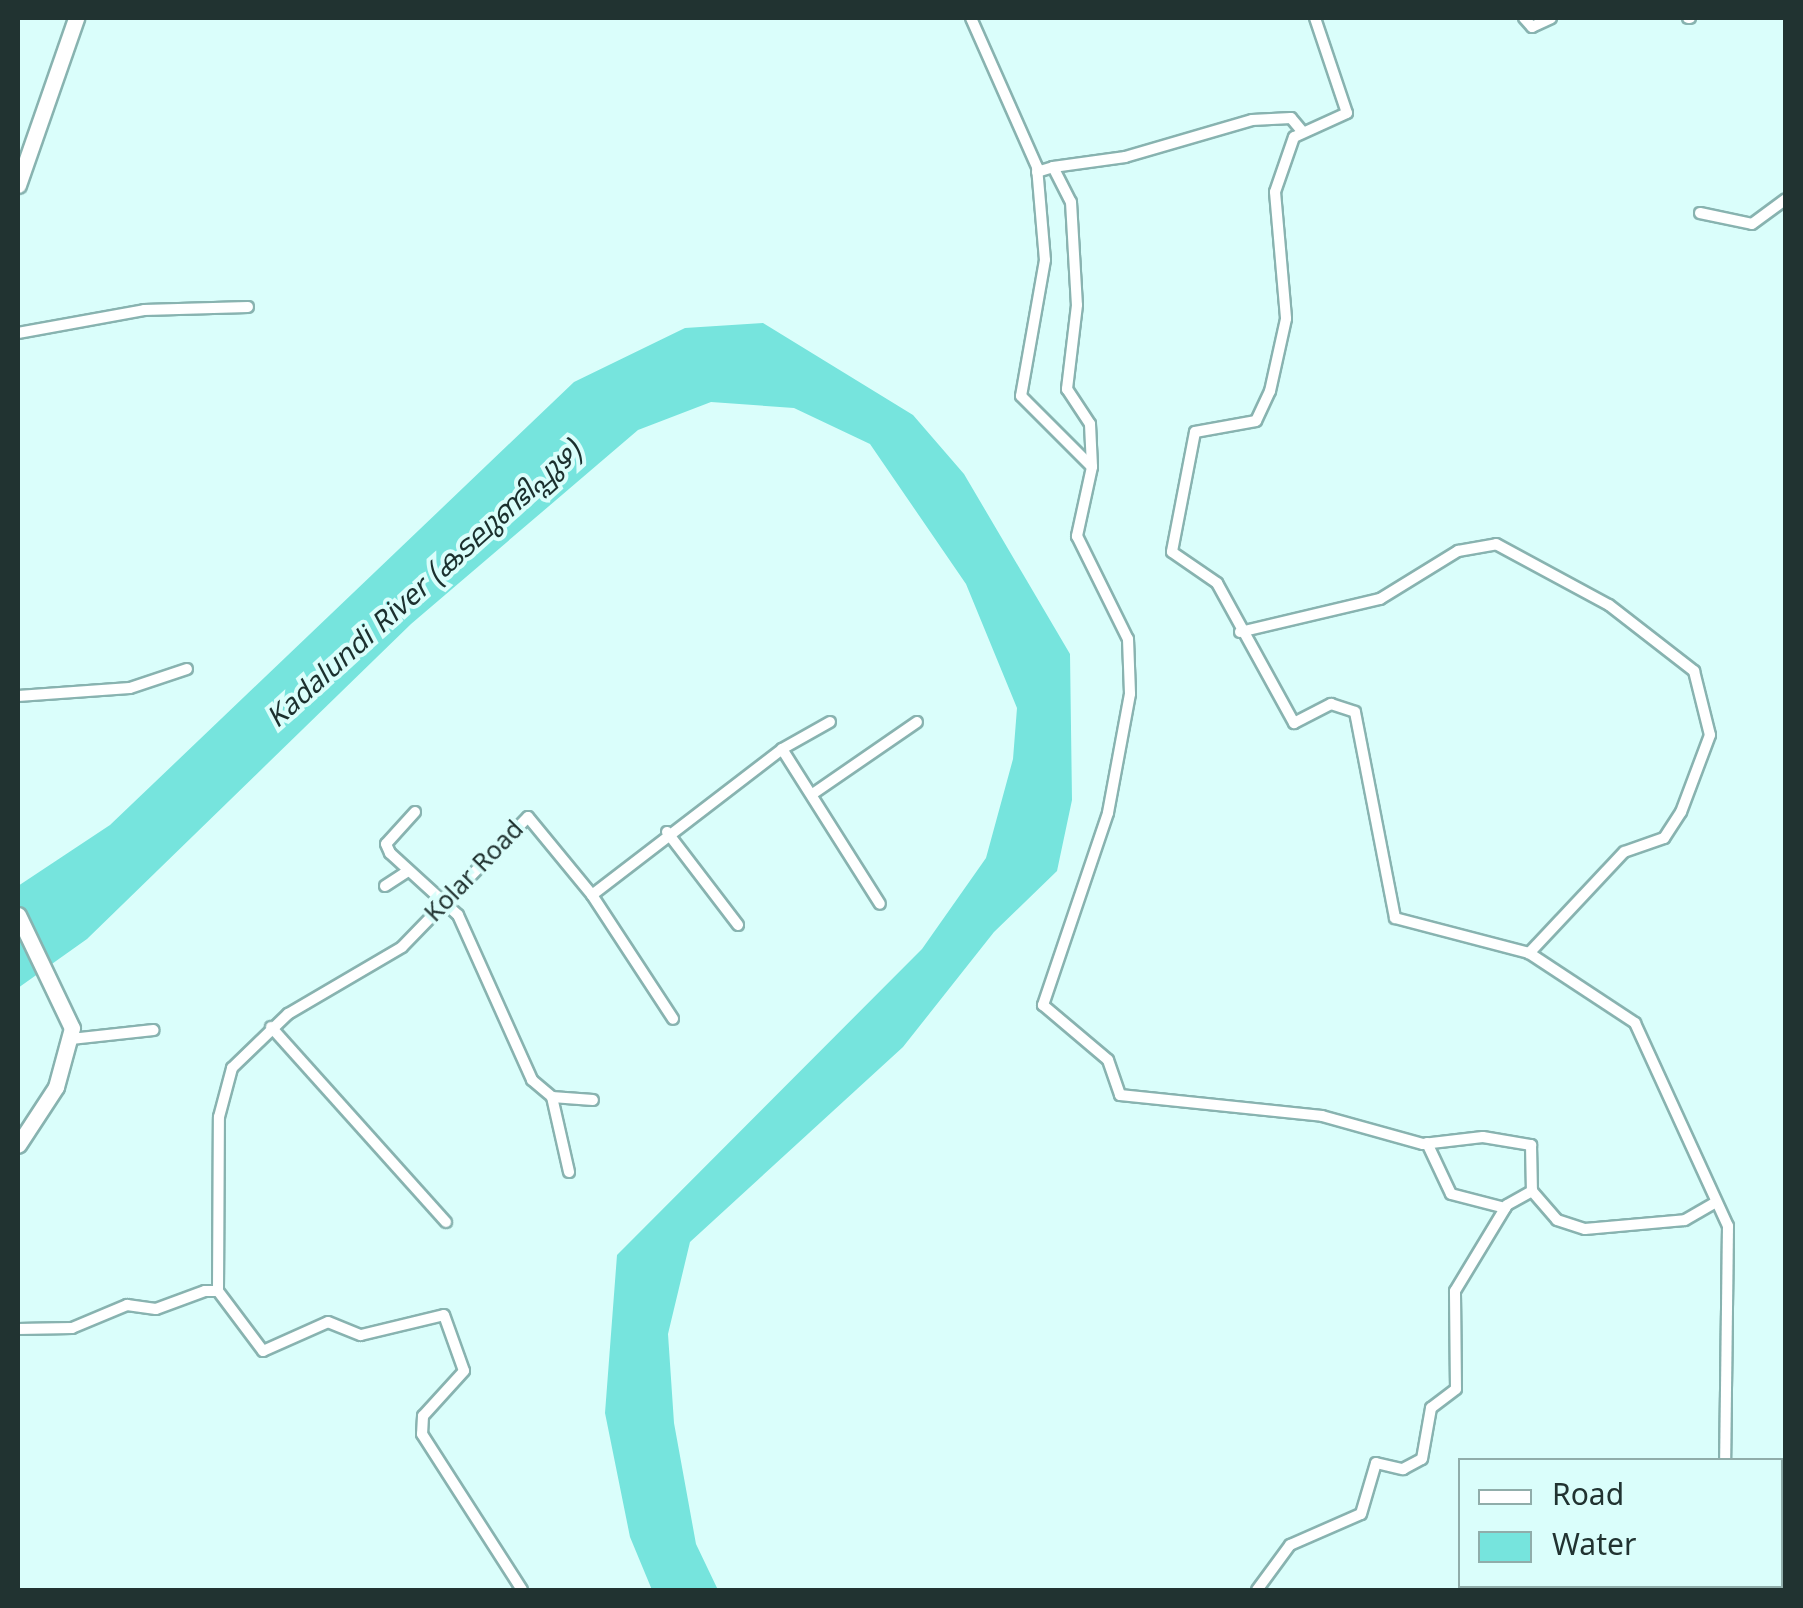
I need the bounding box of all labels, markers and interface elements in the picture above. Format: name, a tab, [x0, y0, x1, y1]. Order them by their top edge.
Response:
water label: Kadalundi River (കടലുണ്ടിപ്പുഴ)	[262, 437, 590, 737]
street label: Kolar Road	[420, 816, 532, 930]
legend	[1458, 1458, 1783, 1588]
text: Road	[1552, 1479, 1624, 1516]
text: Water	[1552, 1529, 1636, 1566]

